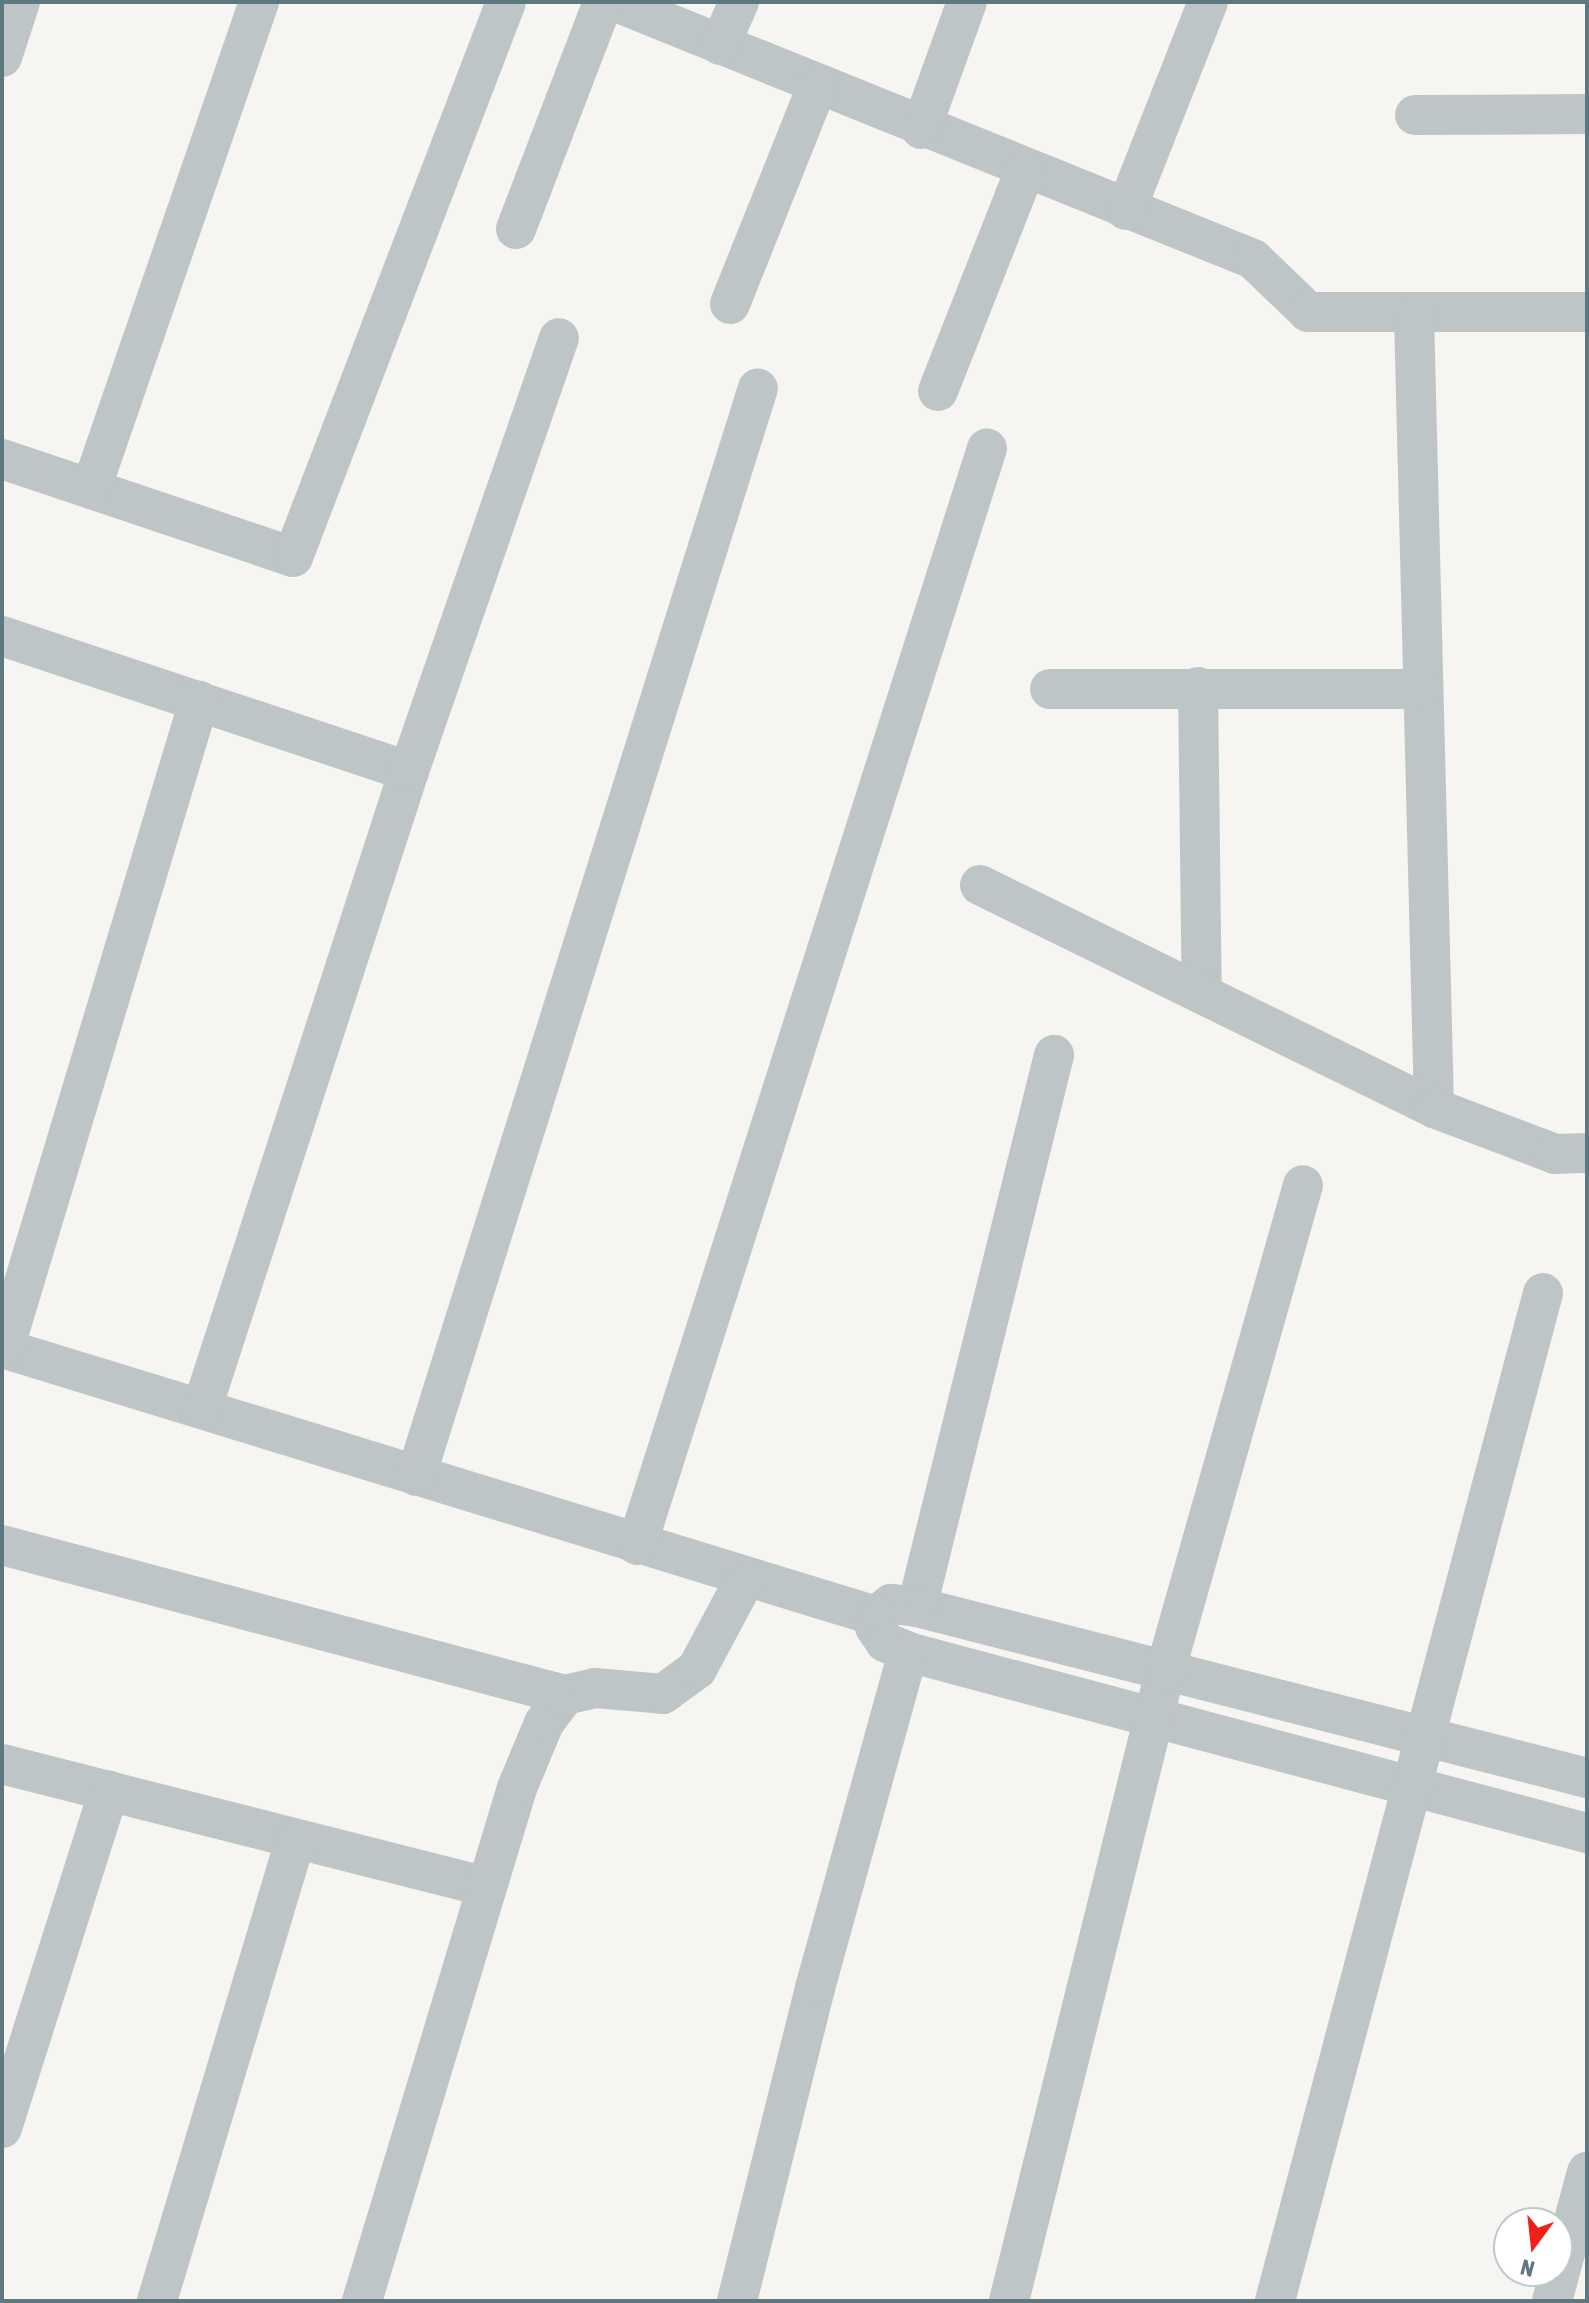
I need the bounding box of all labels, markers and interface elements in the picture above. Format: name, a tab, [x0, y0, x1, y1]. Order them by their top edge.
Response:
north arrow	[1493, 2207, 1573, 2287]
text: N	[1518, 2254, 1537, 2282]

